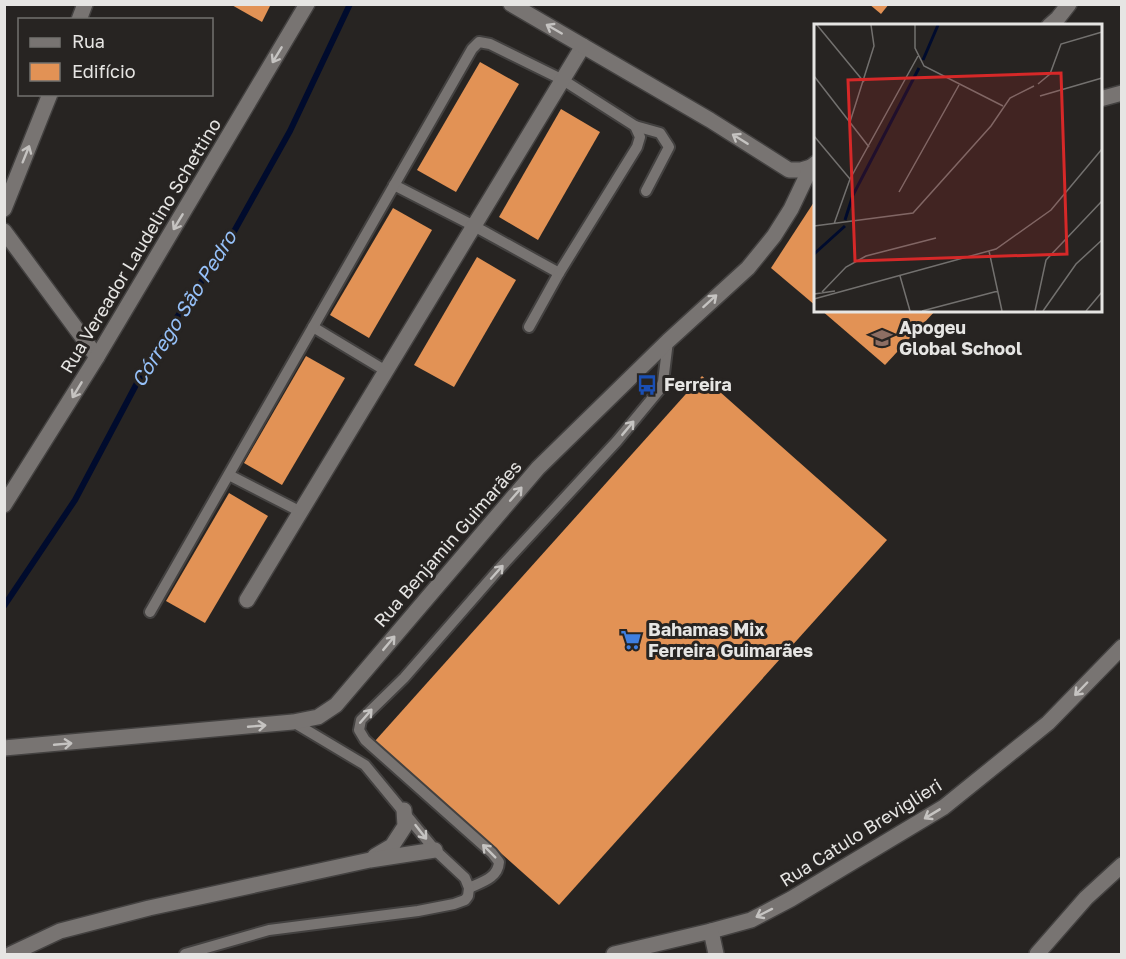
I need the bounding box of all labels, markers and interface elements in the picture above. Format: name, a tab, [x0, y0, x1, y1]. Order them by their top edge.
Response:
legend	[18, 18, 213, 96]
one-way arrow	[546, 23, 563, 35]
inset map	[814, 24, 1102, 312]
text: Rua	[72, 30, 105, 52]
one-way arrow	[271, 46, 283, 63]
text: Edifício	[72, 60, 136, 82]
street label: Rua Vereador Laudelino Schettino	[55, 114, 225, 377]
one-way arrow	[732, 132, 749, 144]
one-way arrow	[21, 145, 32, 164]
one-way arrow	[171, 213, 183, 230]
water label: Córrego São Pedro	[125, 225, 242, 391]
one-way arrow	[702, 294, 717, 308]
place label: Apogeu Global School	[899, 316, 1022, 359]
school or university icon: Apogeu Global School	[870, 326, 894, 350]
bus stop icon: Ferreira	[635, 373, 659, 397]
place label: Ferreira	[664, 373, 732, 395]
one-way arrow	[71, 381, 83, 398]
one-way arrow	[621, 421, 635, 436]
street label: Rua Benjamin Guimarães	[369, 455, 526, 631]
one-way arrow	[509, 486, 522, 502]
one-way arrow	[490, 565, 504, 580]
place label: Bahamas Mix Ferreira Guimarães	[648, 618, 813, 661]
supermarket icon: Bahamas Mix Ferreira Guimarães	[619, 628, 643, 652]
one-way arrow	[382, 636, 396, 651]
one-way arrow	[1074, 681, 1088, 696]
one-way arrow	[359, 709, 373, 724]
one-way arrow	[247, 720, 266, 731]
one-way arrow	[52, 738, 72, 749]
street label: Rua Catulo Breviglieri	[776, 773, 945, 891]
one-way arrow	[924, 809, 941, 821]
one-way arrow	[415, 824, 428, 840]
one-way arrow	[482, 843, 497, 858]
one-way arrow	[756, 908, 774, 919]

